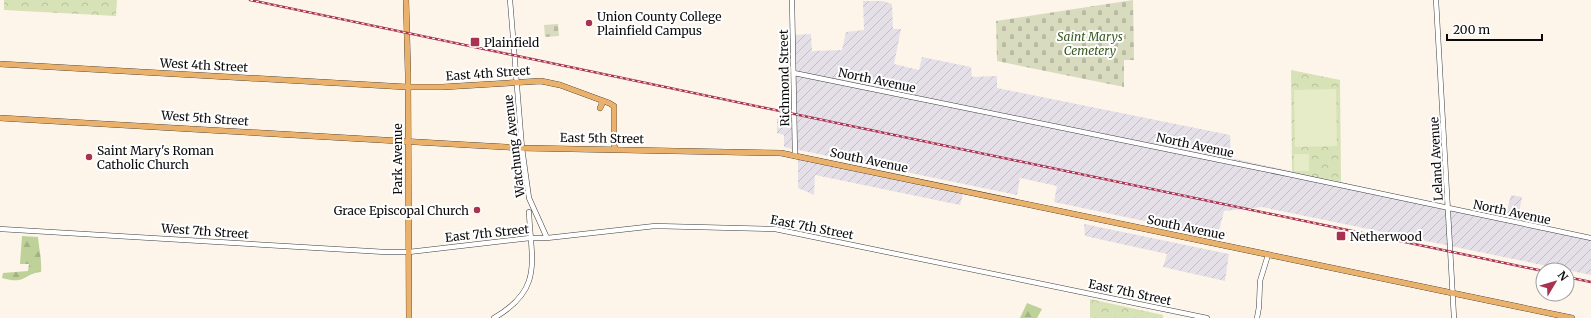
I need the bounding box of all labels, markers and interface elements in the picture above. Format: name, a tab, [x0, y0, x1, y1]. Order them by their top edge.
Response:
place label: Union County College Plainfield Campus	[597, 9, 721, 38]
scale bar	[1447, 16, 1542, 42]
marker: Union County College Plainfield Campus	[584, 18, 594, 28]
text: 200 m	[1453, 22, 1490, 37]
street label: Richmond Street	[776, 29, 792, 127]
park label: Saint Marys Cemetery	[1057, 29, 1123, 58]
place label: Plainfield	[484, 35, 539, 50]
marker: Plainfield	[469, 36, 481, 48]
street label: West 4th Street	[159, 55, 249, 75]
street label: East 4th Street	[445, 63, 531, 83]
street label: North Avenue	[837, 64, 917, 96]
street label: Watchung Avenue	[500, 94, 528, 199]
street label: West 5th Street	[160, 107, 250, 129]
street label: Leland Avenue	[1426, 117, 1446, 201]
street label: Park Avenue	[390, 123, 405, 195]
street label: North Avenue	[1155, 129, 1235, 161]
street label: East 5th Street	[560, 130, 645, 146]
place label: Saint Mary's Roman Catholic Church	[97, 143, 214, 172]
street label: South Avenue	[829, 144, 909, 176]
marker: Saint Mary's Roman Catholic Church	[84, 152, 94, 162]
street label: North Avenue	[1472, 196, 1552, 228]
place label: Grace Episcopal Church	[334, 203, 469, 218]
marker: Grace Episcopal Church	[472, 205, 482, 215]
street label: South Avenue	[1146, 211, 1226, 243]
street label: East 7th Street	[769, 212, 855, 242]
street label: West 7th Street	[160, 220, 250, 242]
street label: East 7th Street	[444, 221, 530, 245]
place label: Netherwood	[1350, 229, 1422, 244]
marker: Netherwood	[1335, 230, 1347, 242]
north arrow	[1535, 262, 1575, 302]
text: N	[1555, 268, 1571, 284]
street label: East 7th Street	[1087, 276, 1173, 308]

